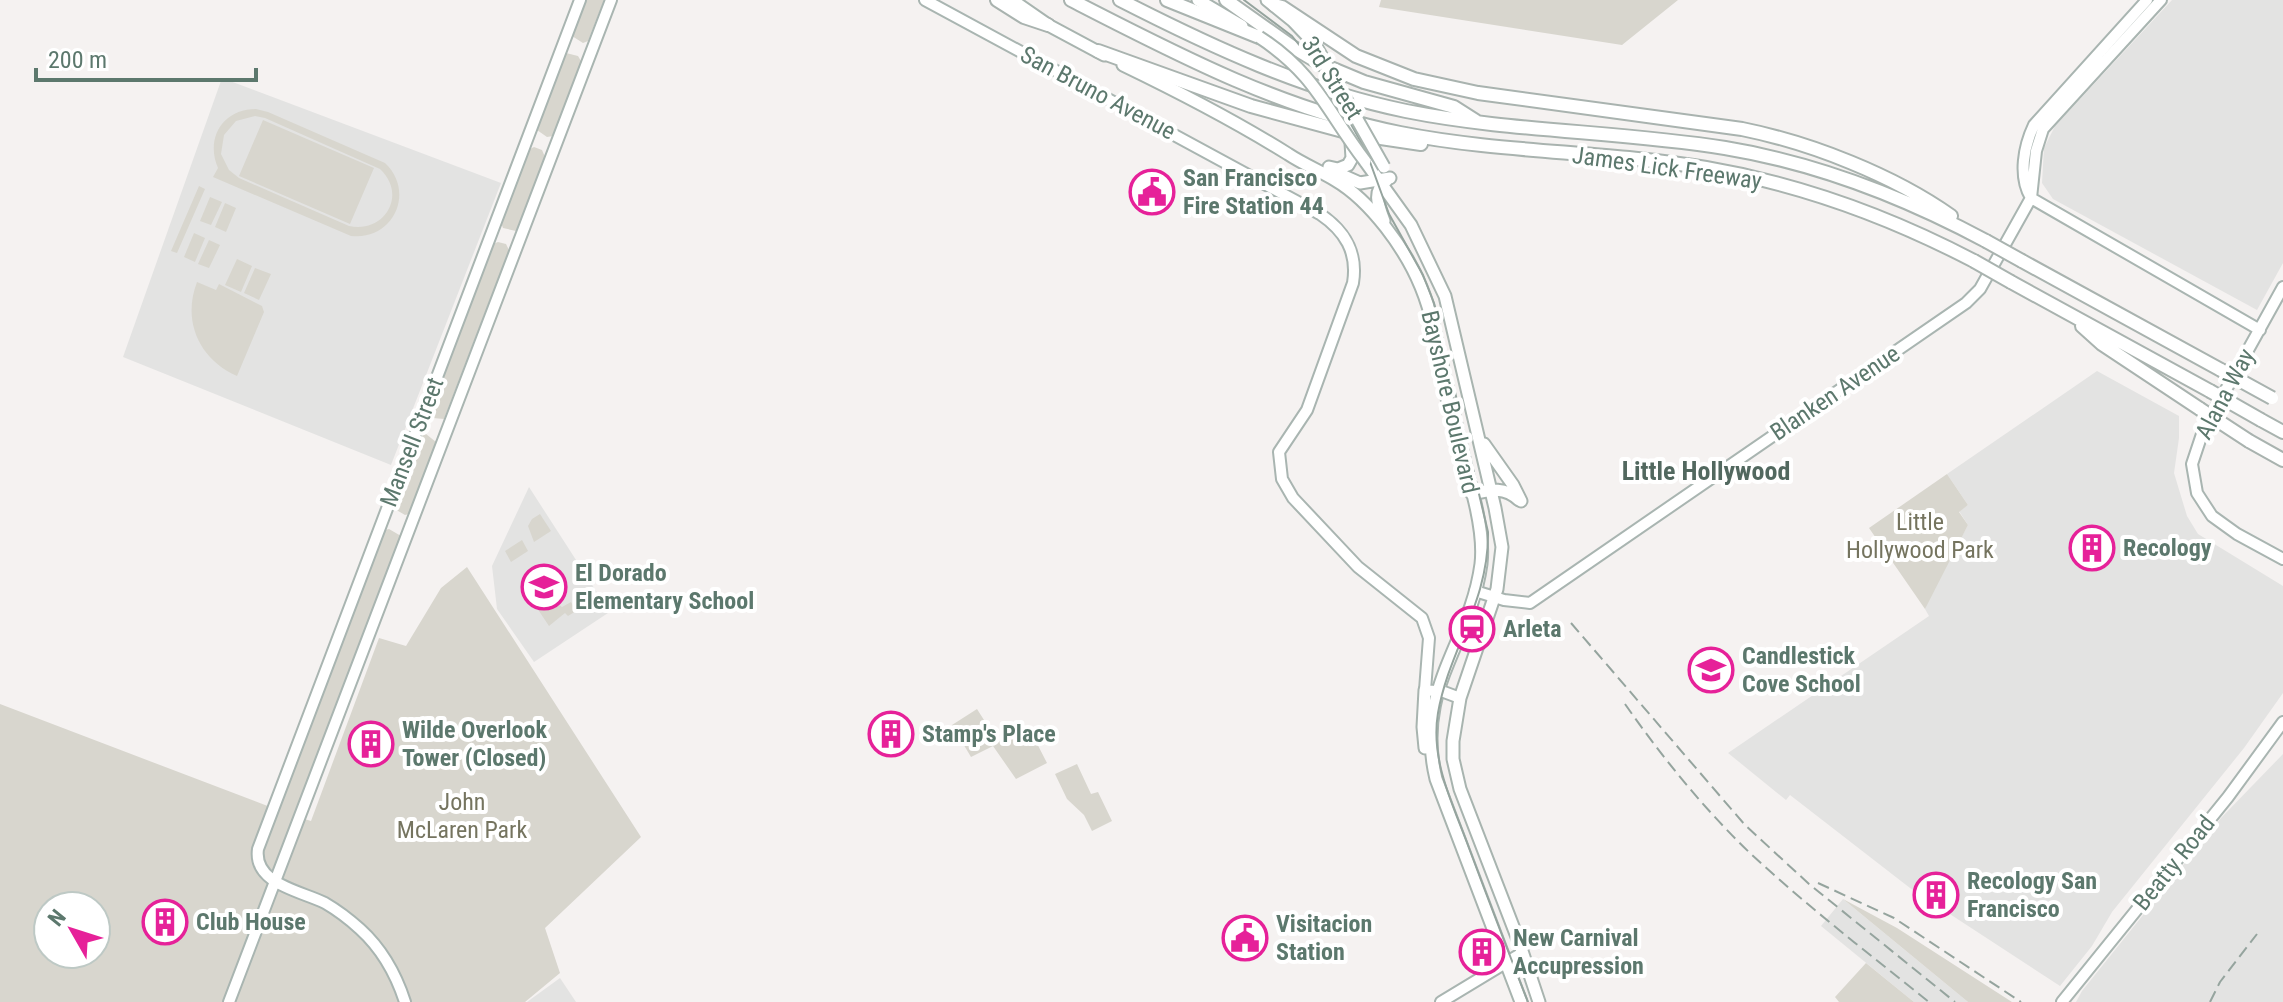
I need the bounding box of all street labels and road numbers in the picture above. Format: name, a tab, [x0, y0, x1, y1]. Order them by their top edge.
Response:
street label: 3rd Street	[1296, 31, 1368, 125]
street label: San Bruno Avenue	[1016, 40, 1180, 146]
street label: James Lick Freeway	[1571, 141, 1763, 195]
street label: Bayshore Boulevard	[1415, 308, 1485, 496]
street label: Blanken Avenue	[1765, 340, 1905, 446]
street label: Alana Way	[2189, 344, 2261, 444]
street label: Mansell Street	[375, 373, 449, 511]
street label: Beatty Road	[2127, 810, 2221, 916]

